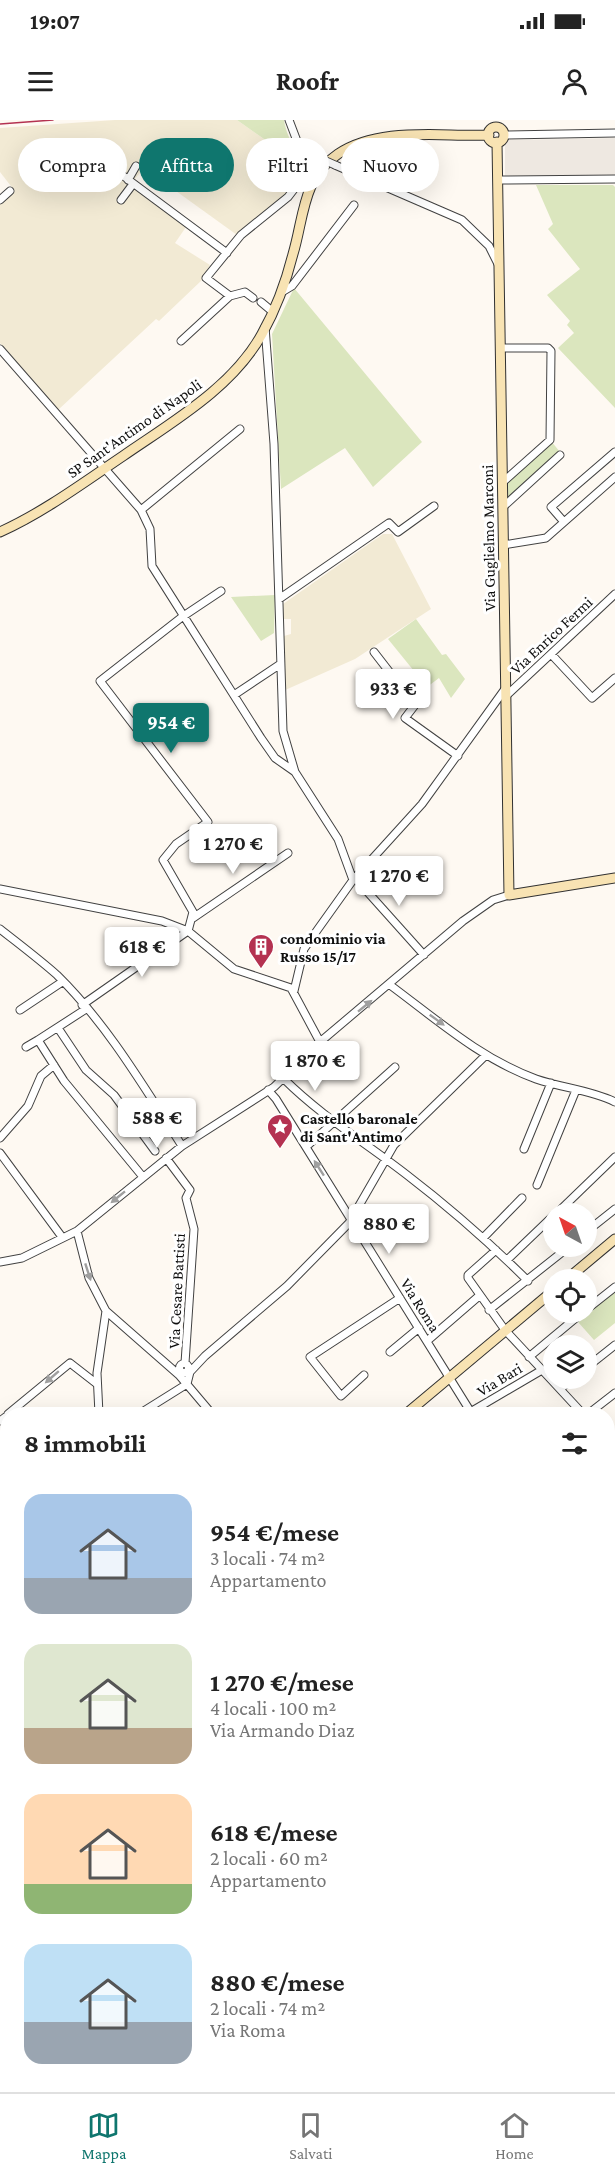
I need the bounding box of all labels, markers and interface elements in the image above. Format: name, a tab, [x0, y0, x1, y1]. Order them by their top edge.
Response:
text: 19:07	[30, 9, 80, 34]
icon: menu	[24, 65, 57, 98]
icon: person	[558, 65, 591, 98]
text: Roofr	[276, 66, 339, 96]
chip: Compra	[18, 138, 127, 192]
chip: Affitta	[139, 138, 234, 192]
chip: Filtri	[246, 138, 329, 192]
chip: Nuovo	[341, 138, 439, 192]
street label: SP Sant'Antimo di Napoli	[64, 376, 205, 482]
street label: Via Guglielmo Marconi	[479, 465, 499, 611]
street label: Via Enrico Fermi	[507, 593, 596, 678]
pin: 933 €	[351, 669, 435, 720]
text: 933 €	[369, 677, 417, 699]
pin: 954 €	[129, 703, 213, 754]
text: 954 €	[147, 711, 195, 733]
pin: 1 270 €	[178, 824, 288, 875]
text: 1 270 €	[203, 832, 263, 854]
pin: 1 270 €	[344, 856, 454, 907]
text: 1 270 €	[369, 864, 429, 886]
pin: 618 €	[100, 927, 184, 978]
place label: condominio via Russo 15/17	[280, 930, 386, 965]
building icon: condominio via Russo 15/17	[246, 932, 276, 970]
text: 618 €	[118, 935, 166, 957]
one-way arrow	[357, 1000, 372, 1013]
one-way arrow	[428, 1014, 444, 1026]
pin: 1 870 €	[260, 1041, 370, 1092]
text: 1 870 €	[285, 1049, 345, 1071]
pin: 588 €	[115, 1098, 199, 1149]
text: 588 €	[132, 1106, 182, 1128]
place label: Castello baronale di Sant'Antimo	[300, 1110, 418, 1145]
place icon: Castello baronale di Sant'Antimo	[265, 1112, 295, 1150]
one-way arrow	[314, 1160, 325, 1176]
one-way arrow	[110, 1191, 125, 1203]
north arrow	[543, 1203, 597, 1257]
map controls	[543, 1203, 597, 1389]
pin: 880 €	[347, 1204, 431, 1255]
text: 880 €	[363, 1212, 415, 1234]
street label: Via Cesare Battisti	[165, 1233, 188, 1349]
one-way arrow	[84, 1263, 93, 1281]
button: locate	[543, 1269, 597, 1323]
street label: Via Roma	[397, 1275, 444, 1336]
button: layers	[543, 1335, 597, 1389]
street label: Via Bari	[474, 1359, 525, 1399]
one-way arrow	[45, 1370, 60, 1383]
icon: filters	[558, 1427, 591, 1460]
text: 8 immobili	[24, 1429, 146, 1458]
icon: home	[72, 1518, 144, 1590]
text: 954 €/mese	[210, 1518, 339, 1547]
text: 3 locali · 74 m²	[210, 1547, 325, 1569]
text: Appartamento	[210, 1569, 327, 1591]
icon: home	[72, 1668, 144, 1740]
text: 1 270 €/mese	[210, 1668, 354, 1697]
text: 4 locali · 100 m²	[210, 1697, 336, 1719]
text: Via Armando Diaz	[210, 1719, 354, 1741]
icon: home	[72, 1818, 144, 1890]
text: 618 €/mese	[210, 1818, 338, 1847]
text: 2 locali · 60 m²	[210, 1847, 328, 1869]
text: Appartamento	[210, 1869, 327, 1891]
icon: home	[72, 1968, 144, 2040]
text: 880 €/mese	[210, 1968, 345, 1997]
text: 2 locali · 74 m²	[210, 1997, 325, 2019]
text: Via Roma	[210, 2019, 285, 2041]
tab: Mappa	[81, 2109, 126, 2162]
tab: Salvati	[289, 2109, 332, 2162]
tab: Home	[495, 2109, 534, 2162]

